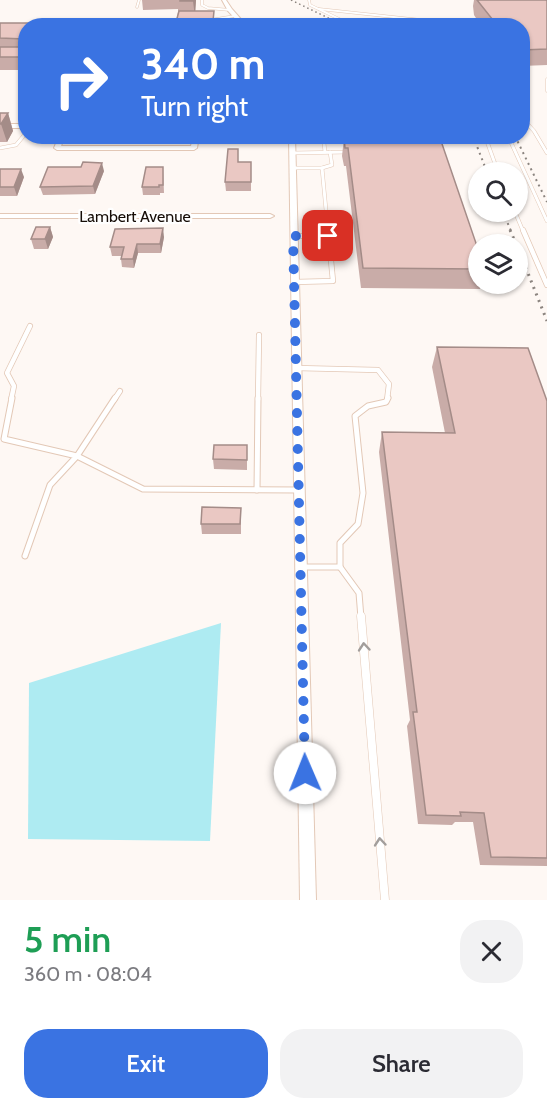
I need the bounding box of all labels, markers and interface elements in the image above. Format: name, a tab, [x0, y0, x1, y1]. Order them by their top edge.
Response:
text: 340 m	[141, 38, 265, 90]
icon: right	[42, 42, 120, 120]
text: Turn right	[141, 90, 248, 123]
map controls	[468, 162, 528, 294]
button: search	[468, 162, 528, 222]
street label: Lambert Avenue	[79, 207, 191, 226]
pin	[302, 210, 353, 261]
icon: arrive	[311, 219, 344, 252]
button: layers	[468, 234, 528, 294]
one-way arrow	[358, 643, 371, 652]
position arrow	[273, 741, 337, 805]
one-way arrow	[374, 837, 387, 846]
text: 5 min	[24, 917, 111, 961]
button: close	[460, 920, 523, 983]
text: 360 m · 08:04	[24, 962, 152, 986]
button: Exit	[24, 1029, 268, 1098]
button: Share	[280, 1029, 523, 1098]

